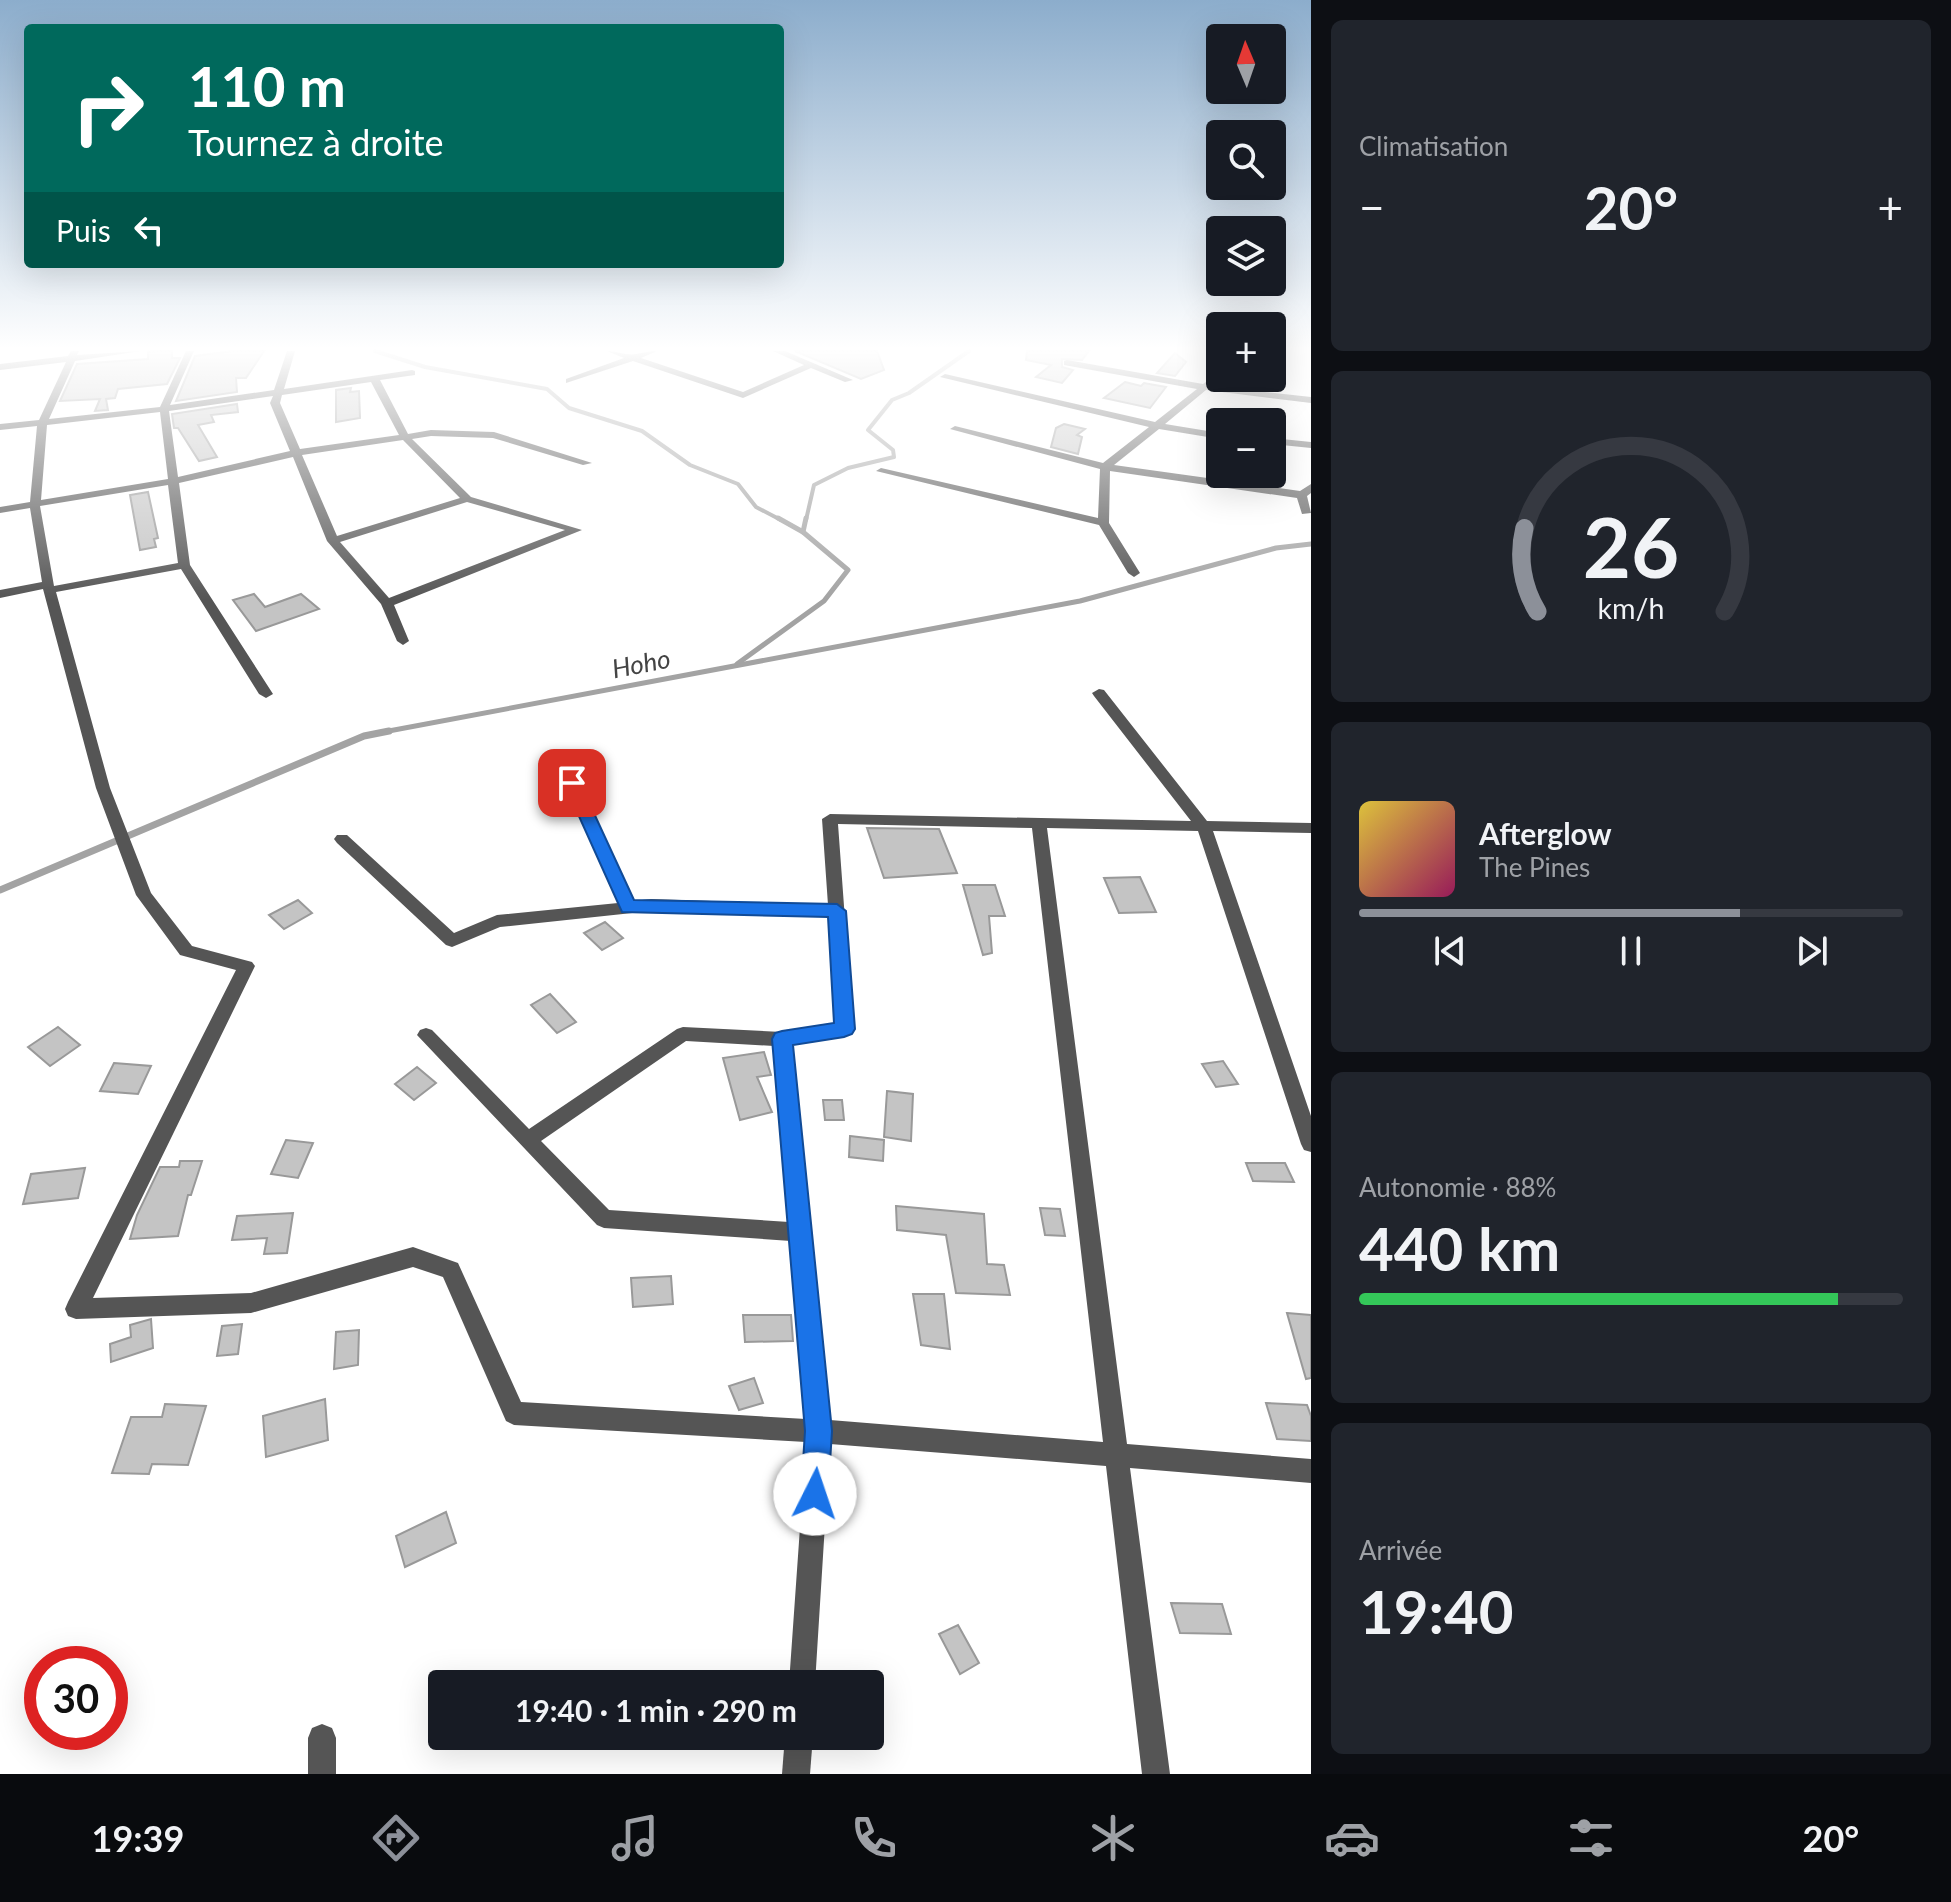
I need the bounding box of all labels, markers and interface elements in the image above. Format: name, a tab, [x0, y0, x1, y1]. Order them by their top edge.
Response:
north arrow	[1206, 24, 1286, 104]
map controls	[1206, 24, 1286, 488]
text: 110 m	[188, 52, 346, 119]
icon: right	[56, 56, 160, 160]
text: Tournez à droite	[188, 120, 444, 164]
button: search	[1206, 120, 1286, 200]
text: Climatisation	[1359, 130, 1508, 162]
text: 20°	[1584, 171, 1678, 243]
text: −	[1359, 181, 1385, 233]
text: +	[1877, 181, 1903, 233]
icon: left	[127, 208, 171, 252]
text: Puis	[56, 212, 111, 248]
button: layers	[1206, 216, 1286, 296]
button: +	[1206, 312, 1286, 392]
button: −	[1206, 408, 1286, 488]
text: 26	[1583, 496, 1679, 596]
text: km/h	[1598, 591, 1664, 625]
water label: Hoho	[609, 642, 673, 684]
pin	[538, 749, 606, 817]
icon: arrive	[550, 761, 594, 805]
text: Afterglow	[1479, 815, 1612, 851]
text: The Pines	[1479, 851, 1590, 883]
icon: previous	[1428, 929, 1472, 973]
icon: pause	[1609, 929, 1653, 973]
icon: next	[1790, 929, 1834, 973]
text: Autonomie · 88%	[1359, 1171, 1556, 1203]
text: 440 km	[1359, 1212, 1560, 1284]
position arrow	[773, 1452, 857, 1536]
text: Arrivée	[1359, 1534, 1442, 1566]
text: 19:40	[1359, 1575, 1514, 1647]
speed limit sign: 30	[24, 1646, 128, 1750]
text: 19:40 · 1 min · 290 m	[515, 1692, 797, 1728]
icon: directions	[368, 1810, 424, 1866]
icon: music	[607, 1810, 663, 1866]
icon: phone	[846, 1810, 902, 1866]
icon: climate	[1085, 1810, 1141, 1866]
icon: car	[1324, 1810, 1380, 1866]
icon: filters	[1563, 1810, 1619, 1866]
text: 19:39	[92, 1816, 184, 1860]
text: 20°	[1803, 1816, 1859, 1860]

